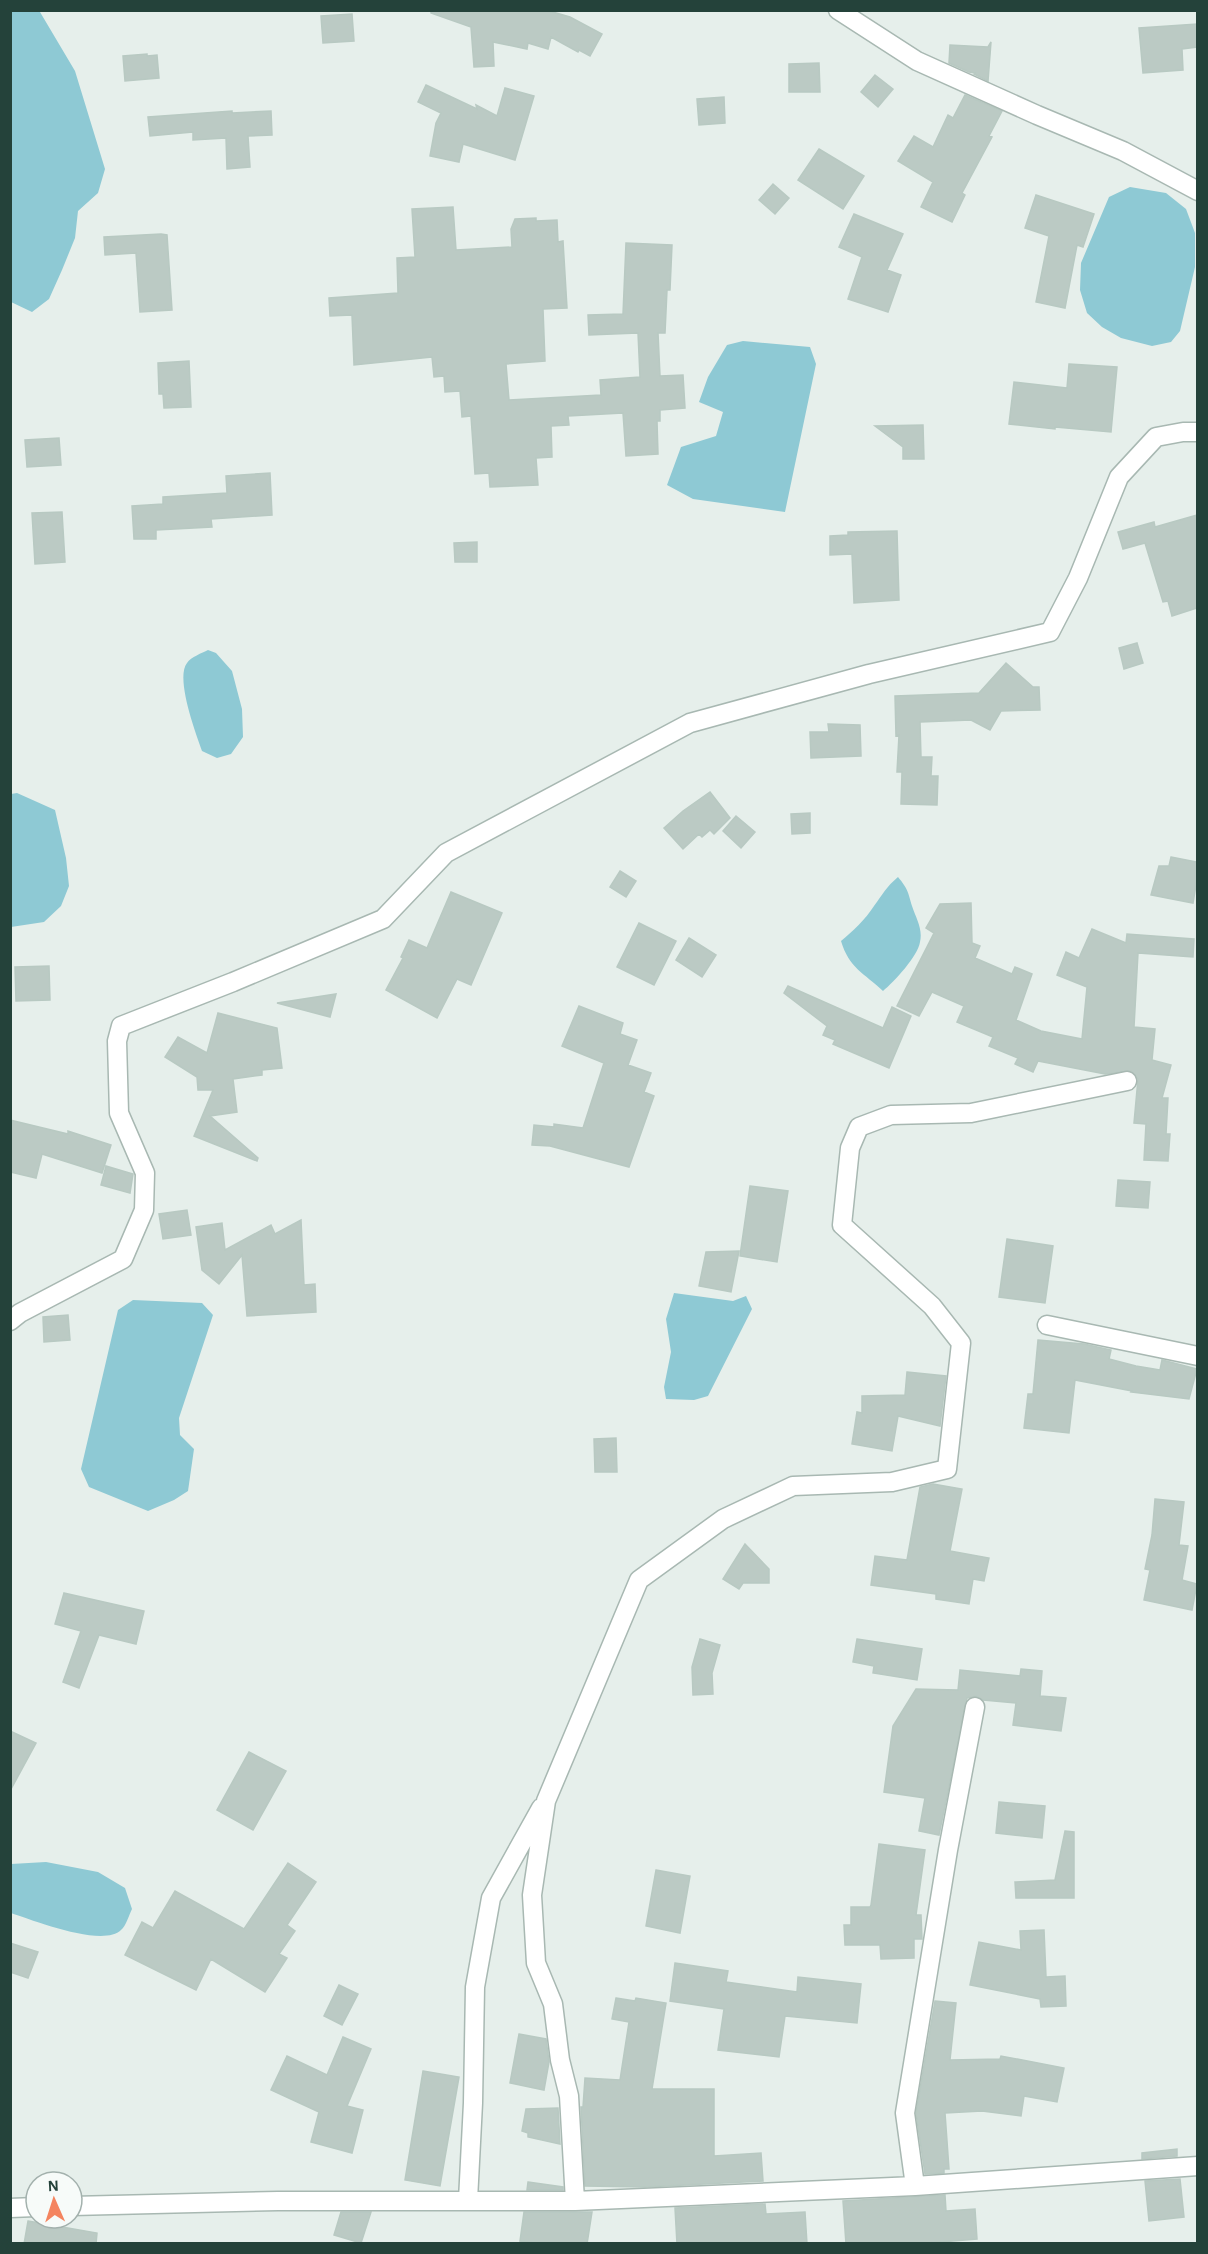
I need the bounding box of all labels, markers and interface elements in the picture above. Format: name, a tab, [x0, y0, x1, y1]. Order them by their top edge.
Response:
north arrow	[24, 2170, 84, 2230]
text: N	[47, 2178, 59, 2194]

